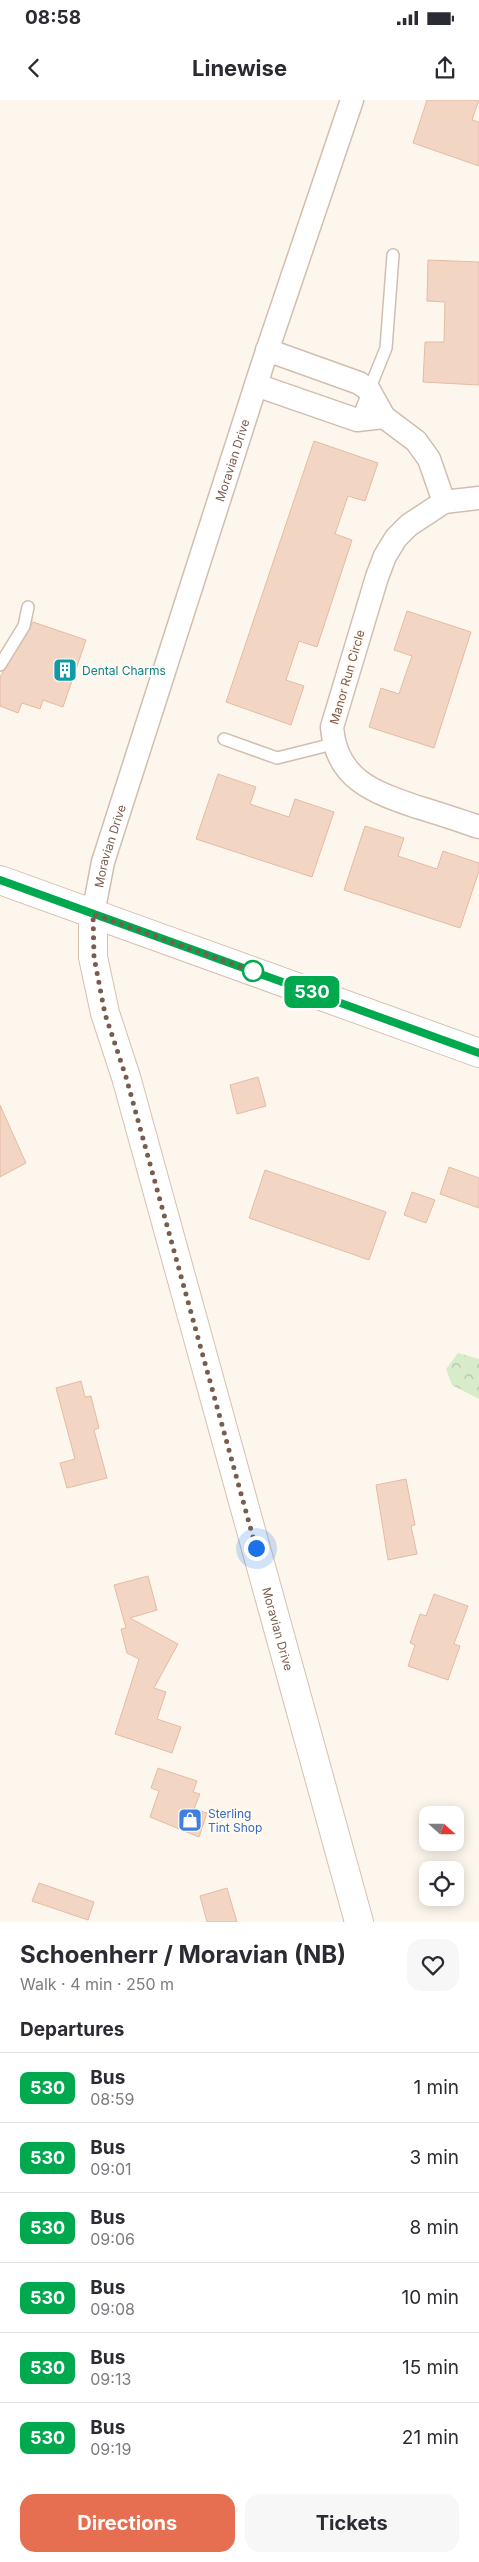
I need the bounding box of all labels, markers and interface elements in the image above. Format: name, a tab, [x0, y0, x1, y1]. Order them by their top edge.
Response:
text: 08:58	[25, 6, 81, 29]
icon: back	[20, 54, 48, 82]
icon: share	[431, 54, 459, 82]
text: Linewise	[192, 55, 287, 81]
street label: Moravian Drive	[212, 417, 252, 503]
street label: Manor Run Circle	[326, 628, 368, 726]
building icon: Dental Charms	[52, 657, 78, 683]
place label: Dental Charms	[82, 663, 166, 678]
street label: Moravian Drive	[91, 803, 128, 889]
unlabelled marker	[242, 960, 264, 982]
line badge: 530	[283, 976, 341, 1008]
text: 530	[294, 981, 330, 1002]
your location	[244, 1536, 269, 1561]
street label: Moravian Drive	[260, 1585, 297, 1672]
place label: Sterling Tint Shop	[208, 1806, 262, 1835]
north arrow	[419, 1806, 464, 1851]
map controls	[419, 1806, 464, 1906]
shop icon: Sterling Tint Shop	[177, 1807, 203, 1833]
button: locate	[419, 1861, 464, 1906]
button: heart	[407, 1939, 459, 1991]
text: Schoenherr / Moravian (NB)	[20, 1940, 346, 1969]
text: Walk · 4 min · 250 m	[20, 1974, 174, 1994]
text: Departures	[20, 2018, 124, 2041]
text: Bus	[90, 2066, 125, 2089]
text: 1 min	[413, 2076, 459, 2099]
text: 530	[30, 2077, 65, 2098]
text: 08:59	[90, 2089, 135, 2109]
text: Bus	[90, 2136, 125, 2159]
text: 3 min	[409, 2146, 459, 2169]
text: 530	[30, 2147, 65, 2168]
text: 09:01	[90, 2159, 132, 2179]
text: Bus	[90, 2206, 125, 2229]
text: 8 min	[409, 2216, 459, 2239]
text: 530	[30, 2217, 65, 2238]
text: 09:06	[90, 2229, 135, 2249]
text: Bus	[90, 2276, 125, 2299]
text: 10 min	[401, 2286, 459, 2309]
text: 530	[30, 2287, 65, 2308]
text: 09:08	[90, 2299, 135, 2319]
text: Bus	[90, 2346, 125, 2369]
text: 15 min	[402, 2356, 459, 2379]
text: 530	[30, 2357, 65, 2378]
text: 09:13	[90, 2369, 131, 2389]
text: Bus	[90, 2416, 125, 2439]
text: 21 min	[402, 2426, 459, 2449]
text: 530	[30, 2427, 65, 2448]
text: 09:19	[90, 2439, 131, 2459]
button: Directions	[20, 2494, 235, 2552]
button: Tickets	[245, 2494, 459, 2552]

